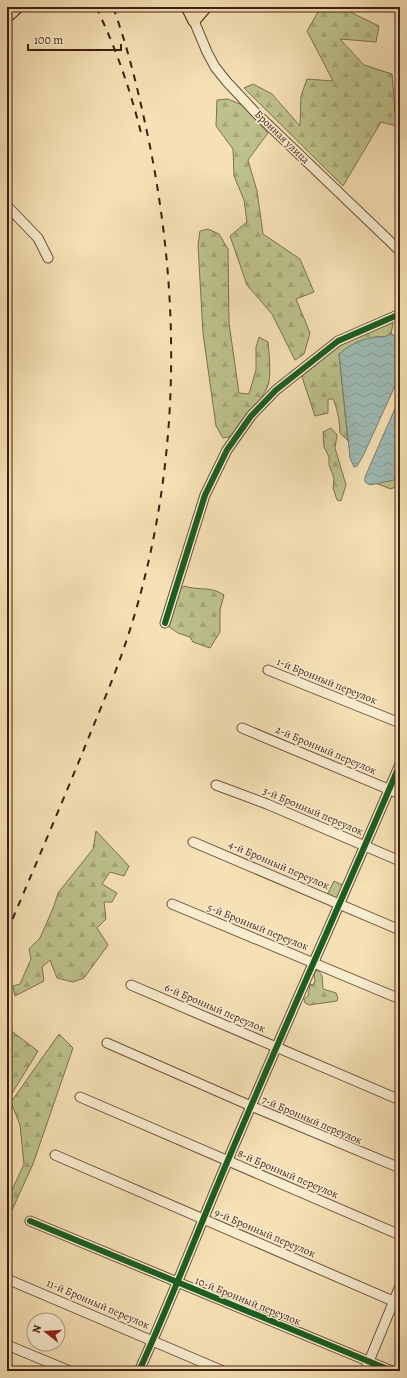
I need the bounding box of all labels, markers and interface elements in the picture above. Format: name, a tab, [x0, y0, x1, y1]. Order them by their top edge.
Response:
scale bar	[28, 26, 121, 52]
text: 100 m	[34, 32, 63, 48]
street label: Бронная улица	[251, 107, 314, 168]
street label: 1-й Бронный переулок	[275, 654, 380, 708]
street label: 2-й Бронный переулок	[273, 722, 379, 778]
street label: 3-й Бронный переулок	[260, 783, 366, 839]
street label: 4-й Бронный переулок	[226, 837, 332, 893]
street label: 5-й Бронный переулок	[205, 900, 311, 954]
street label: 6-й Бронный переулок	[162, 980, 268, 1036]
street label: 7-й Бронный переулок	[259, 1092, 365, 1148]
street label: 8-й Бронный переулок	[235, 1146, 341, 1202]
street label: 9-й Бронный переулок	[212, 1205, 318, 1261]
street label: 10-й Бронный переулок	[193, 1273, 303, 1329]
street label: 11-й Бронный переулок	[44, 1275, 152, 1333]
north arrow	[26, 1312, 66, 1352]
text: N	[29, 1323, 45, 1335]

